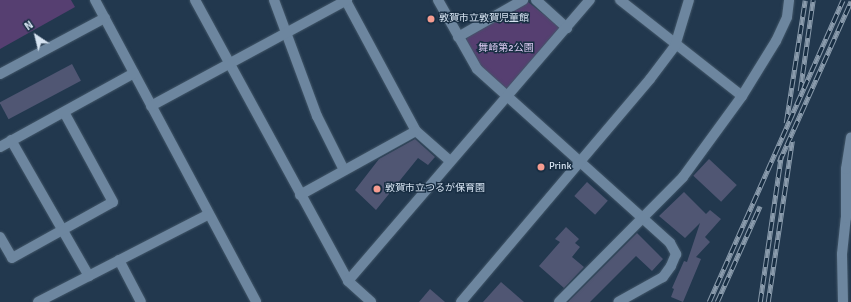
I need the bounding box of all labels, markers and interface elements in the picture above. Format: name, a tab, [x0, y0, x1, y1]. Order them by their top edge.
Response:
place label: 敦賀市立敦賀児童館	[439, 13, 529, 25]
marker: 敦賀市立敦賀児童館	[426, 14, 436, 24]
north arrow	[16, 16, 56, 56]
text: N	[22, 18, 36, 33]
park label: 舞崎第2公園	[478, 43, 534, 55]
place label: Prink	[549, 161, 572, 173]
marker: Prink	[536, 162, 546, 172]
place label: 敦賀市立つるが保育園	[385, 183, 485, 195]
marker: 敦賀市立つるが保育園	[372, 184, 382, 194]

